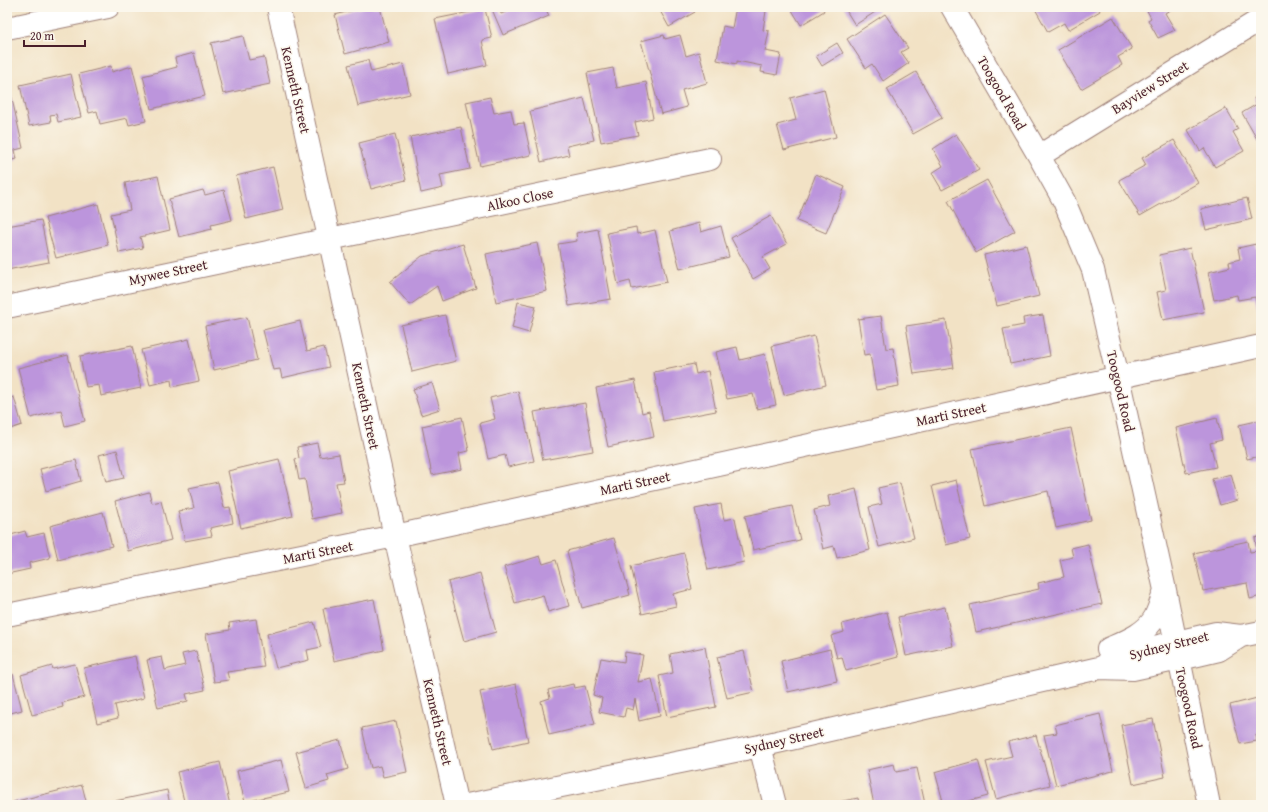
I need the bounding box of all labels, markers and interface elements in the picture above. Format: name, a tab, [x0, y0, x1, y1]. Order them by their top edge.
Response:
scale bar	[24, 22, 85, 48]
text: 20 m	[30, 27, 54, 44]
street label: Kenneth Street	[276, 45, 316, 135]
street label: Toogood Road	[973, 52, 1032, 134]
street label: Bayview Street	[1108, 55, 1192, 119]
street label: Alkoo Close	[485, 182, 555, 216]
street label: Mywee Street	[127, 254, 209, 290]
street label: Toogood Road	[1102, 348, 1140, 434]
street label: Kenneth Street	[347, 361, 385, 451]
street label: Marti Street	[914, 397, 988, 431]
street label: Marti Street	[598, 466, 672, 500]
street label: Marti Street	[281, 535, 355, 569]
street label: Sydney Street	[1127, 625, 1211, 665]
street label: Toogood Road	[1171, 665, 1207, 751]
street label: Kenneth Street	[418, 677, 458, 767]
street label: Sydney Street	[742, 721, 826, 759]

